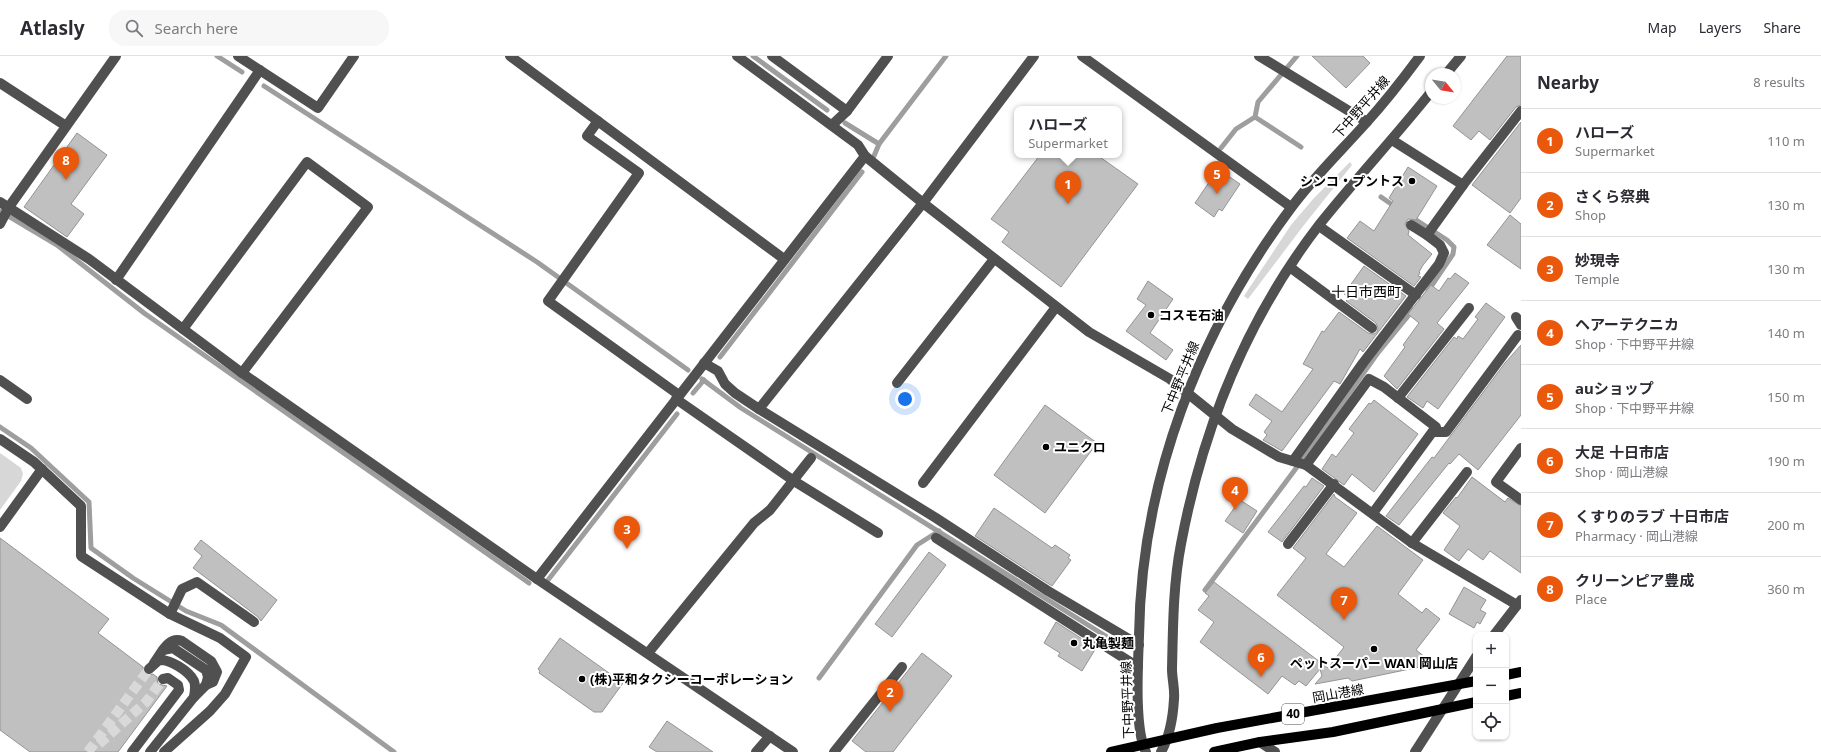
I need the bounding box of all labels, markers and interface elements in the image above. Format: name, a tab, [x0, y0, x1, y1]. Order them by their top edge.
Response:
search box	[109, 10, 389, 46]
text: Atlasly	[20, 15, 85, 41]
icon: search	[123, 17, 145, 39]
text: Search here	[155, 18, 238, 38]
text: Map	[1648, 18, 1677, 37]
text: Layers	[1699, 18, 1741, 37]
text: Share	[1763, 18, 1801, 37]
north arrow	[1425, 68, 1461, 104]
text: Nearby	[1537, 71, 1599, 94]
street label: 下中野平井線	[1329, 72, 1393, 142]
text: 8 results	[1753, 73, 1805, 91]
popup	[1014, 106, 1122, 158]
text: ハローズ	[1028, 114, 1087, 134]
text: ハローズ	[1575, 122, 1634, 142]
text: 1	[1546, 132, 1554, 150]
text: 110 m	[1767, 132, 1805, 150]
text: Supermarket	[1028, 134, 1108, 152]
text: Supermarket	[1575, 142, 1655, 160]
pin: 8	[53, 147, 79, 180]
pin: 5	[1204, 161, 1230, 194]
pin: 1	[1055, 171, 1081, 204]
place label: シンコ・プントス	[1300, 172, 1404, 190]
marker: シンコ・プントス	[1407, 176, 1417, 186]
text: さくら祭典	[1575, 186, 1650, 206]
text: 2	[1546, 196, 1554, 214]
text: 130 m	[1767, 196, 1805, 214]
text: Shop	[1575, 206, 1606, 224]
text: 妙現寺	[1575, 250, 1620, 270]
text: 3	[1546, 260, 1554, 278]
text: 130 m	[1767, 260, 1805, 278]
text: Temple	[1575, 270, 1620, 288]
district label: 十日市西町	[1331, 282, 1401, 301]
place label: コスモ石油	[1159, 306, 1224, 324]
marker: コスモ石油	[1146, 310, 1156, 320]
text: ヘアーテクニカ	[1575, 314, 1679, 334]
text: 4	[1546, 324, 1554, 342]
text: 140 m	[1767, 324, 1805, 342]
text: Shop · 下中野平井線	[1575, 335, 1694, 353]
street label: 下中野平井線	[1157, 338, 1203, 418]
text: auショップ	[1575, 378, 1654, 398]
text: 5	[1546, 388, 1554, 406]
text: 150 m	[1767, 388, 1805, 406]
your location	[895, 389, 915, 409]
text: Shop · 下中野平井線	[1575, 399, 1694, 417]
place label: ユニクロ	[1054, 438, 1106, 456]
marker: ユニクロ	[1041, 442, 1051, 452]
text: 大足 十日市店	[1575, 442, 1669, 462]
text: 6	[1546, 452, 1554, 470]
text: 190 m	[1767, 452, 1805, 470]
text: Shop · 岡山港線	[1575, 463, 1668, 481]
pin: 4	[1222, 477, 1248, 510]
text: くすりのラブ 十日市店	[1575, 506, 1729, 526]
pin: 3	[614, 516, 640, 549]
text: 7	[1546, 516, 1554, 534]
text: 200 m	[1767, 516, 1805, 534]
text: Pharmacy · 岡山港線	[1575, 527, 1698, 545]
text: クリーンピア豊成	[1575, 570, 1694, 590]
text: 8	[1546, 580, 1554, 598]
text: 360 m	[1767, 580, 1805, 598]
pin: 7	[1331, 587, 1357, 620]
text: Place	[1575, 590, 1607, 608]
map controls	[1473, 632, 1509, 740]
button: +	[1473, 632, 1509, 668]
place label: 丸亀製麺	[1082, 634, 1134, 652]
marker: 丸亀製麺	[1069, 638, 1079, 648]
pin: 6	[1248, 644, 1274, 677]
marker: ペットスーパー WAN 岡山店	[1369, 644, 1379, 654]
place label: ペットスーパー WAN 岡山店	[1290, 654, 1458, 672]
street label: 下中野平井線	[1117, 661, 1137, 739]
button: −	[1473, 668, 1509, 704]
place label: (株)平和タクシーコーポレーション	[590, 670, 794, 688]
marker: (株)平和タクシーコーポレーション	[577, 674, 587, 684]
pin: 2	[877, 679, 903, 712]
street label: 岡山港線	[1311, 680, 1365, 706]
road number: 40	[1282, 704, 1304, 724]
button: locate	[1473, 704, 1509, 740]

